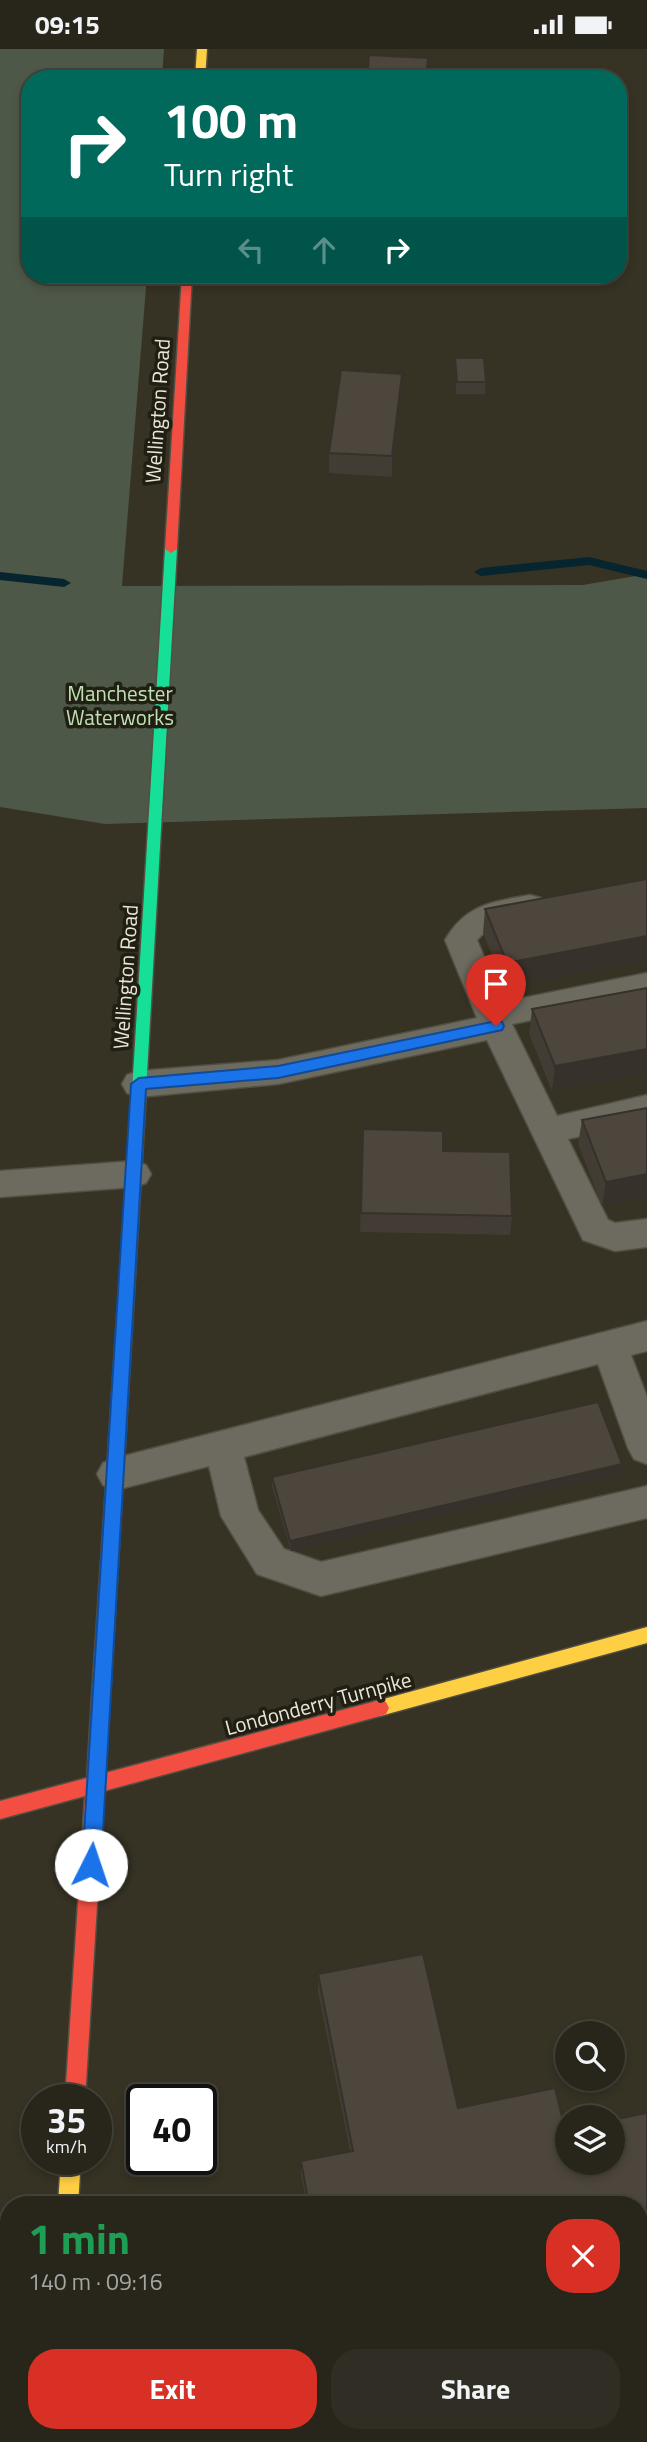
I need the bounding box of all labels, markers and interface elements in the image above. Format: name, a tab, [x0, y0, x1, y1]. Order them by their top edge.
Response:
text: 09:15	[35, 5, 100, 44]
text: 100 m	[164, 82, 298, 157]
icon: right	[49, 98, 140, 189]
text: Turn right	[164, 150, 293, 198]
icon: left	[232, 231, 270, 269]
icon: ahead	[305, 231, 343, 269]
icon: right	[378, 231, 416, 269]
street label: Wellington Road	[136, 338, 178, 484]
park label: Manchester Waterworks	[66, 677, 174, 733]
street label: Wellington Road	[104, 904, 146, 1050]
pin	[466, 954, 526, 1026]
icon: arrive	[477, 965, 515, 1003]
street label: Londonderry Turnpike	[221, 1663, 415, 1743]
position arrow	[54, 1828, 128, 1902]
map controls	[555, 2021, 625, 2175]
button: search	[555, 2021, 625, 2091]
speed limit sign: 40	[126, 2084, 217, 2175]
text: 35	[47, 2093, 86, 2147]
button: layers	[555, 2105, 625, 2175]
text: km/h	[46, 2133, 87, 2160]
text: 1 min	[28, 2206, 130, 2270]
button: close	[546, 2219, 620, 2293]
text: 140 m · 09:16	[28, 2264, 163, 2299]
button: Exit	[28, 2349, 317, 2429]
button: Share	[331, 2349, 620, 2429]

